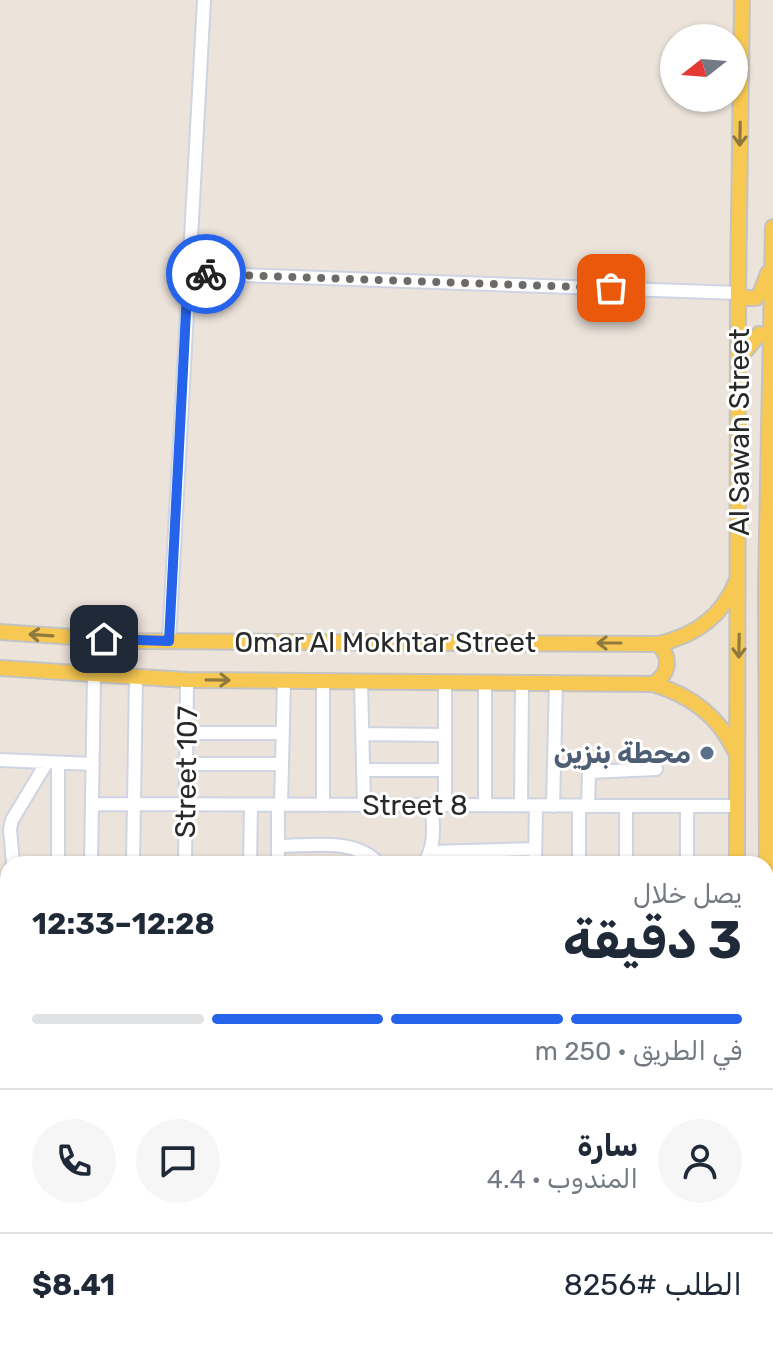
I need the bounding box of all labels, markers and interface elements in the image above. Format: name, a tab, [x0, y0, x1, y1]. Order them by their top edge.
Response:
north arrow	[660, 24, 748, 112]
map controls	[660, 24, 748, 112]
one-way arrow	[733, 120, 748, 147]
courier	[166, 234, 246, 314]
icon: bike	[184, 252, 228, 296]
pin	[577, 254, 645, 322]
icon: bag	[589, 266, 633, 310]
street label: Al Sawah Street	[723, 328, 756, 536]
pin	[70, 605, 138, 673]
icon: home	[82, 617, 126, 661]
street label: Omar Al Mokhtar Street	[234, 626, 536, 659]
one-way arrow	[28, 627, 55, 642]
one-way arrow	[731, 632, 746, 659]
one-way arrow	[596, 636, 623, 651]
one-way arrow	[204, 672, 231, 688]
street label: Street 107	[169, 706, 204, 838]
place label: محطة بنزين	[554, 737, 691, 770]
marker: محطة بنزين	[698, 744, 716, 762]
street label: Street 8	[362, 789, 468, 822]
text: يصل خلال	[633, 879, 742, 910]
text: 12:28–12:33	[32, 906, 215, 942]
text: 3 دقيقة	[563, 909, 742, 971]
text: في الطريق · 250 m	[535, 1036, 742, 1067]
button: phone	[32, 1119, 116, 1203]
button: chat	[136, 1119, 220, 1203]
button: person	[658, 1119, 742, 1203]
text: سارة	[577, 1128, 638, 1164]
text: المندوب · 4.4	[487, 1164, 638, 1195]
text: $8.41	[32, 1267, 115, 1303]
text: الطلب #8256	[564, 1267, 742, 1303]

